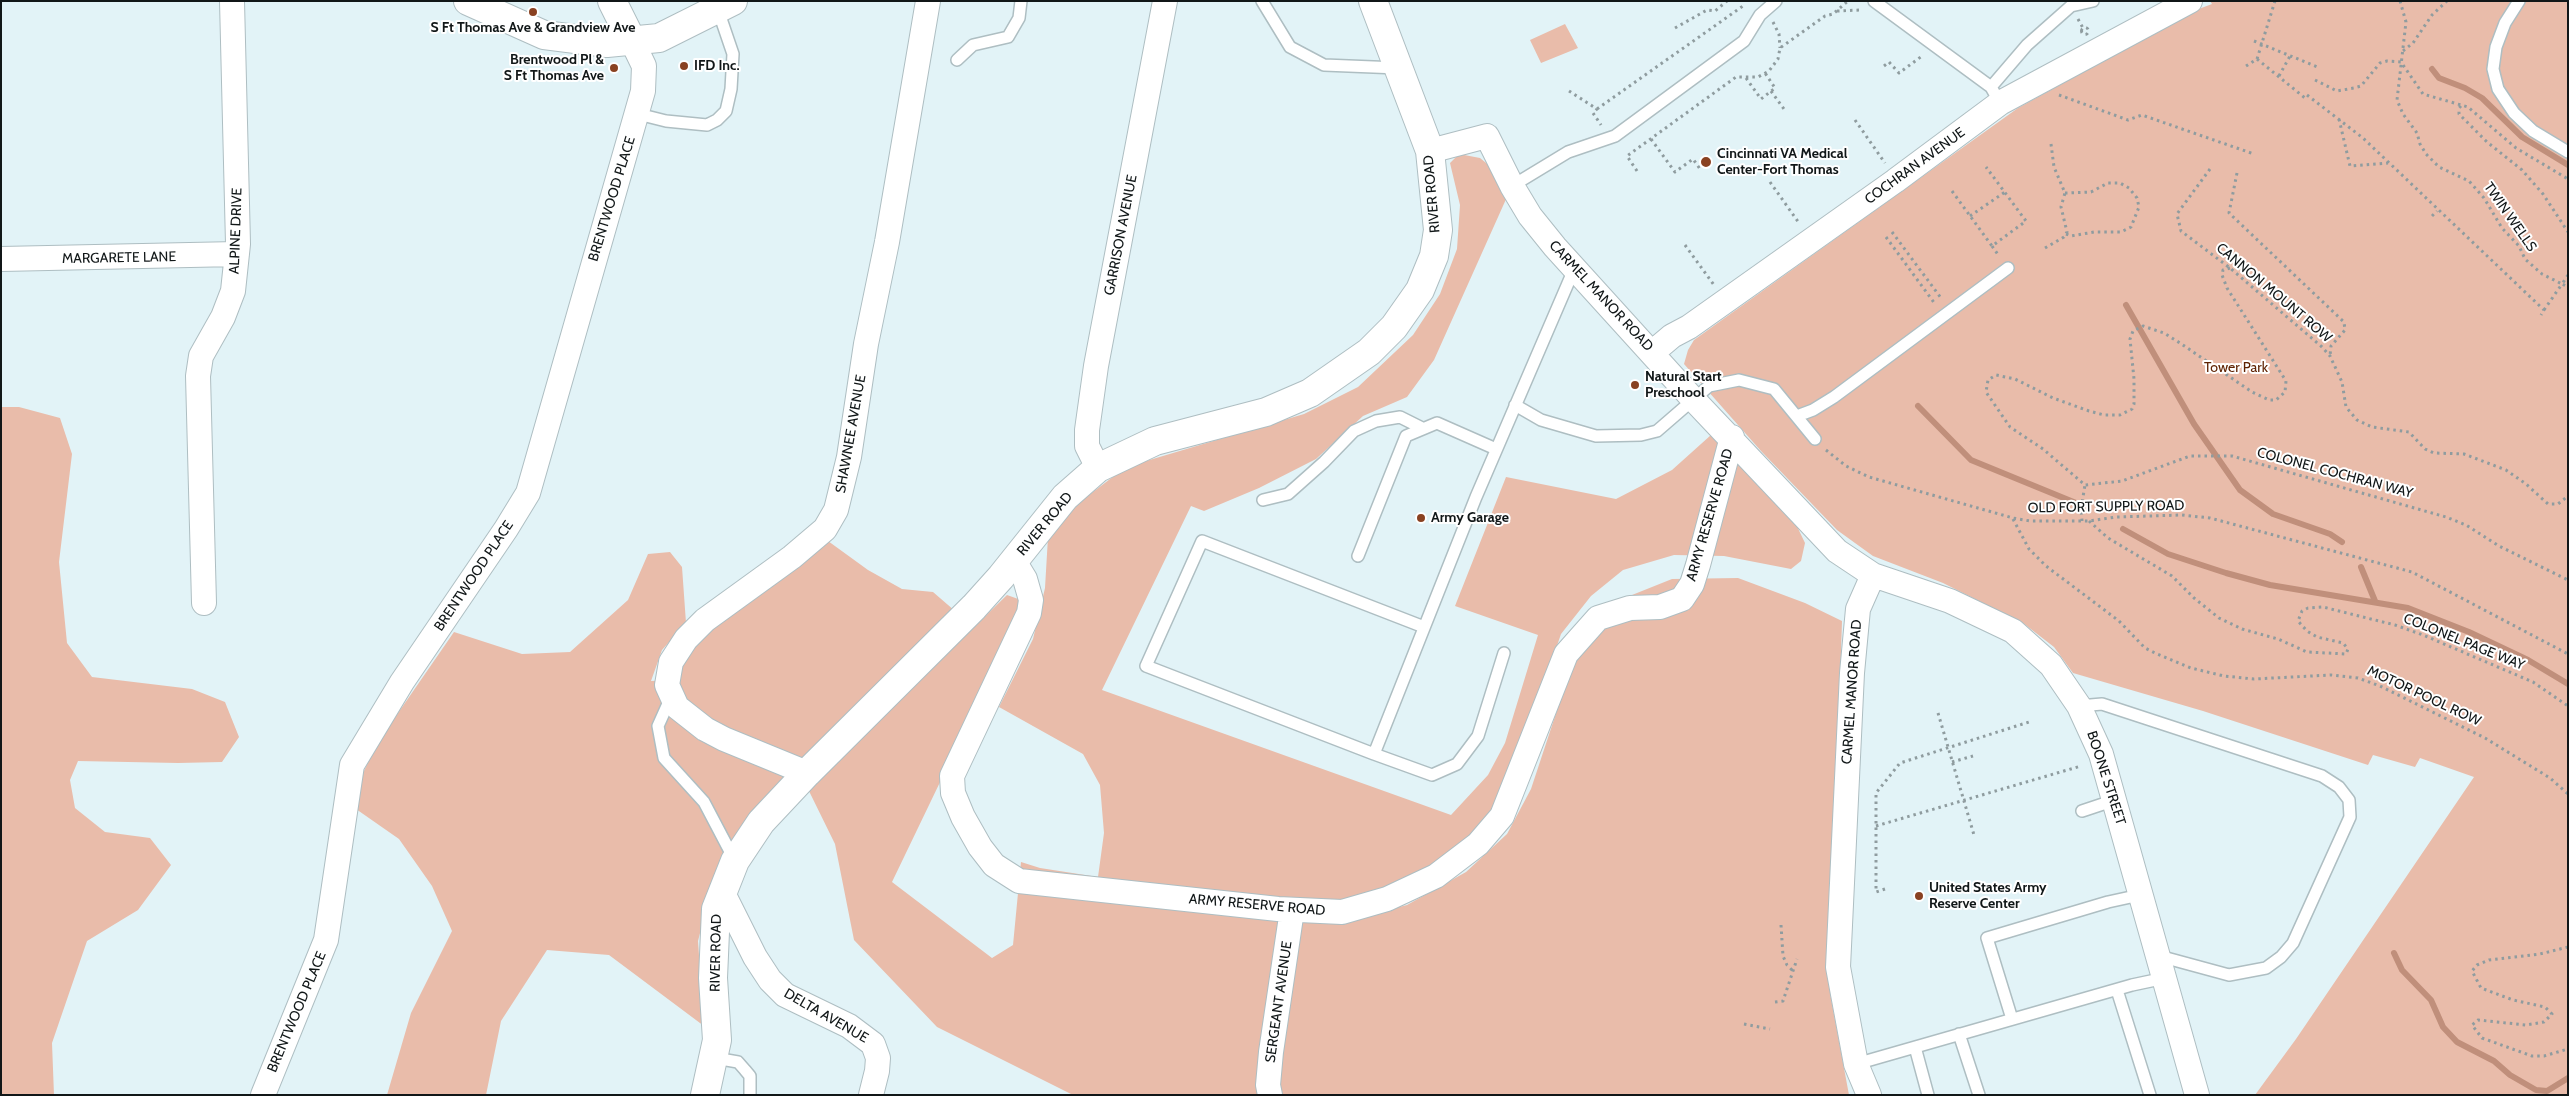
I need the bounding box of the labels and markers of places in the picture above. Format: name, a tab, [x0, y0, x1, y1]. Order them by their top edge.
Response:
marker: S Ft Thomas Ave & Grandview Ave	[527, 6, 539, 18]
place label: S Ft Thomas Ave & Grandview Ave	[431, 20, 635, 36]
place label: Brentwood Pl & S Ft Thomas Ave	[504, 52, 604, 84]
place label: IFD Inc.	[694, 58, 740, 74]
marker: IFD Inc.	[678, 60, 690, 72]
marker: Brentwood Pl & S Ft Thomas Ave	[608, 62, 620, 74]
place label: Cincinnati VA Medical Center-Fort Thomas	[1717, 146, 1847, 178]
marker: Cincinnati VA Medical Center-Fort Thomas	[1699, 155, 1713, 169]
place label: Natural Start Preschool	[1645, 369, 1722, 402]
marker: Natural Start Preschool	[1629, 379, 1641, 391]
place label: Army Garage	[1431, 510, 1509, 526]
marker: Army Garage	[1415, 512, 1427, 524]
place label: United States Army Reserve Center	[1929, 880, 2047, 912]
marker: United States Army Reserve Center	[1913, 890, 1925, 902]

